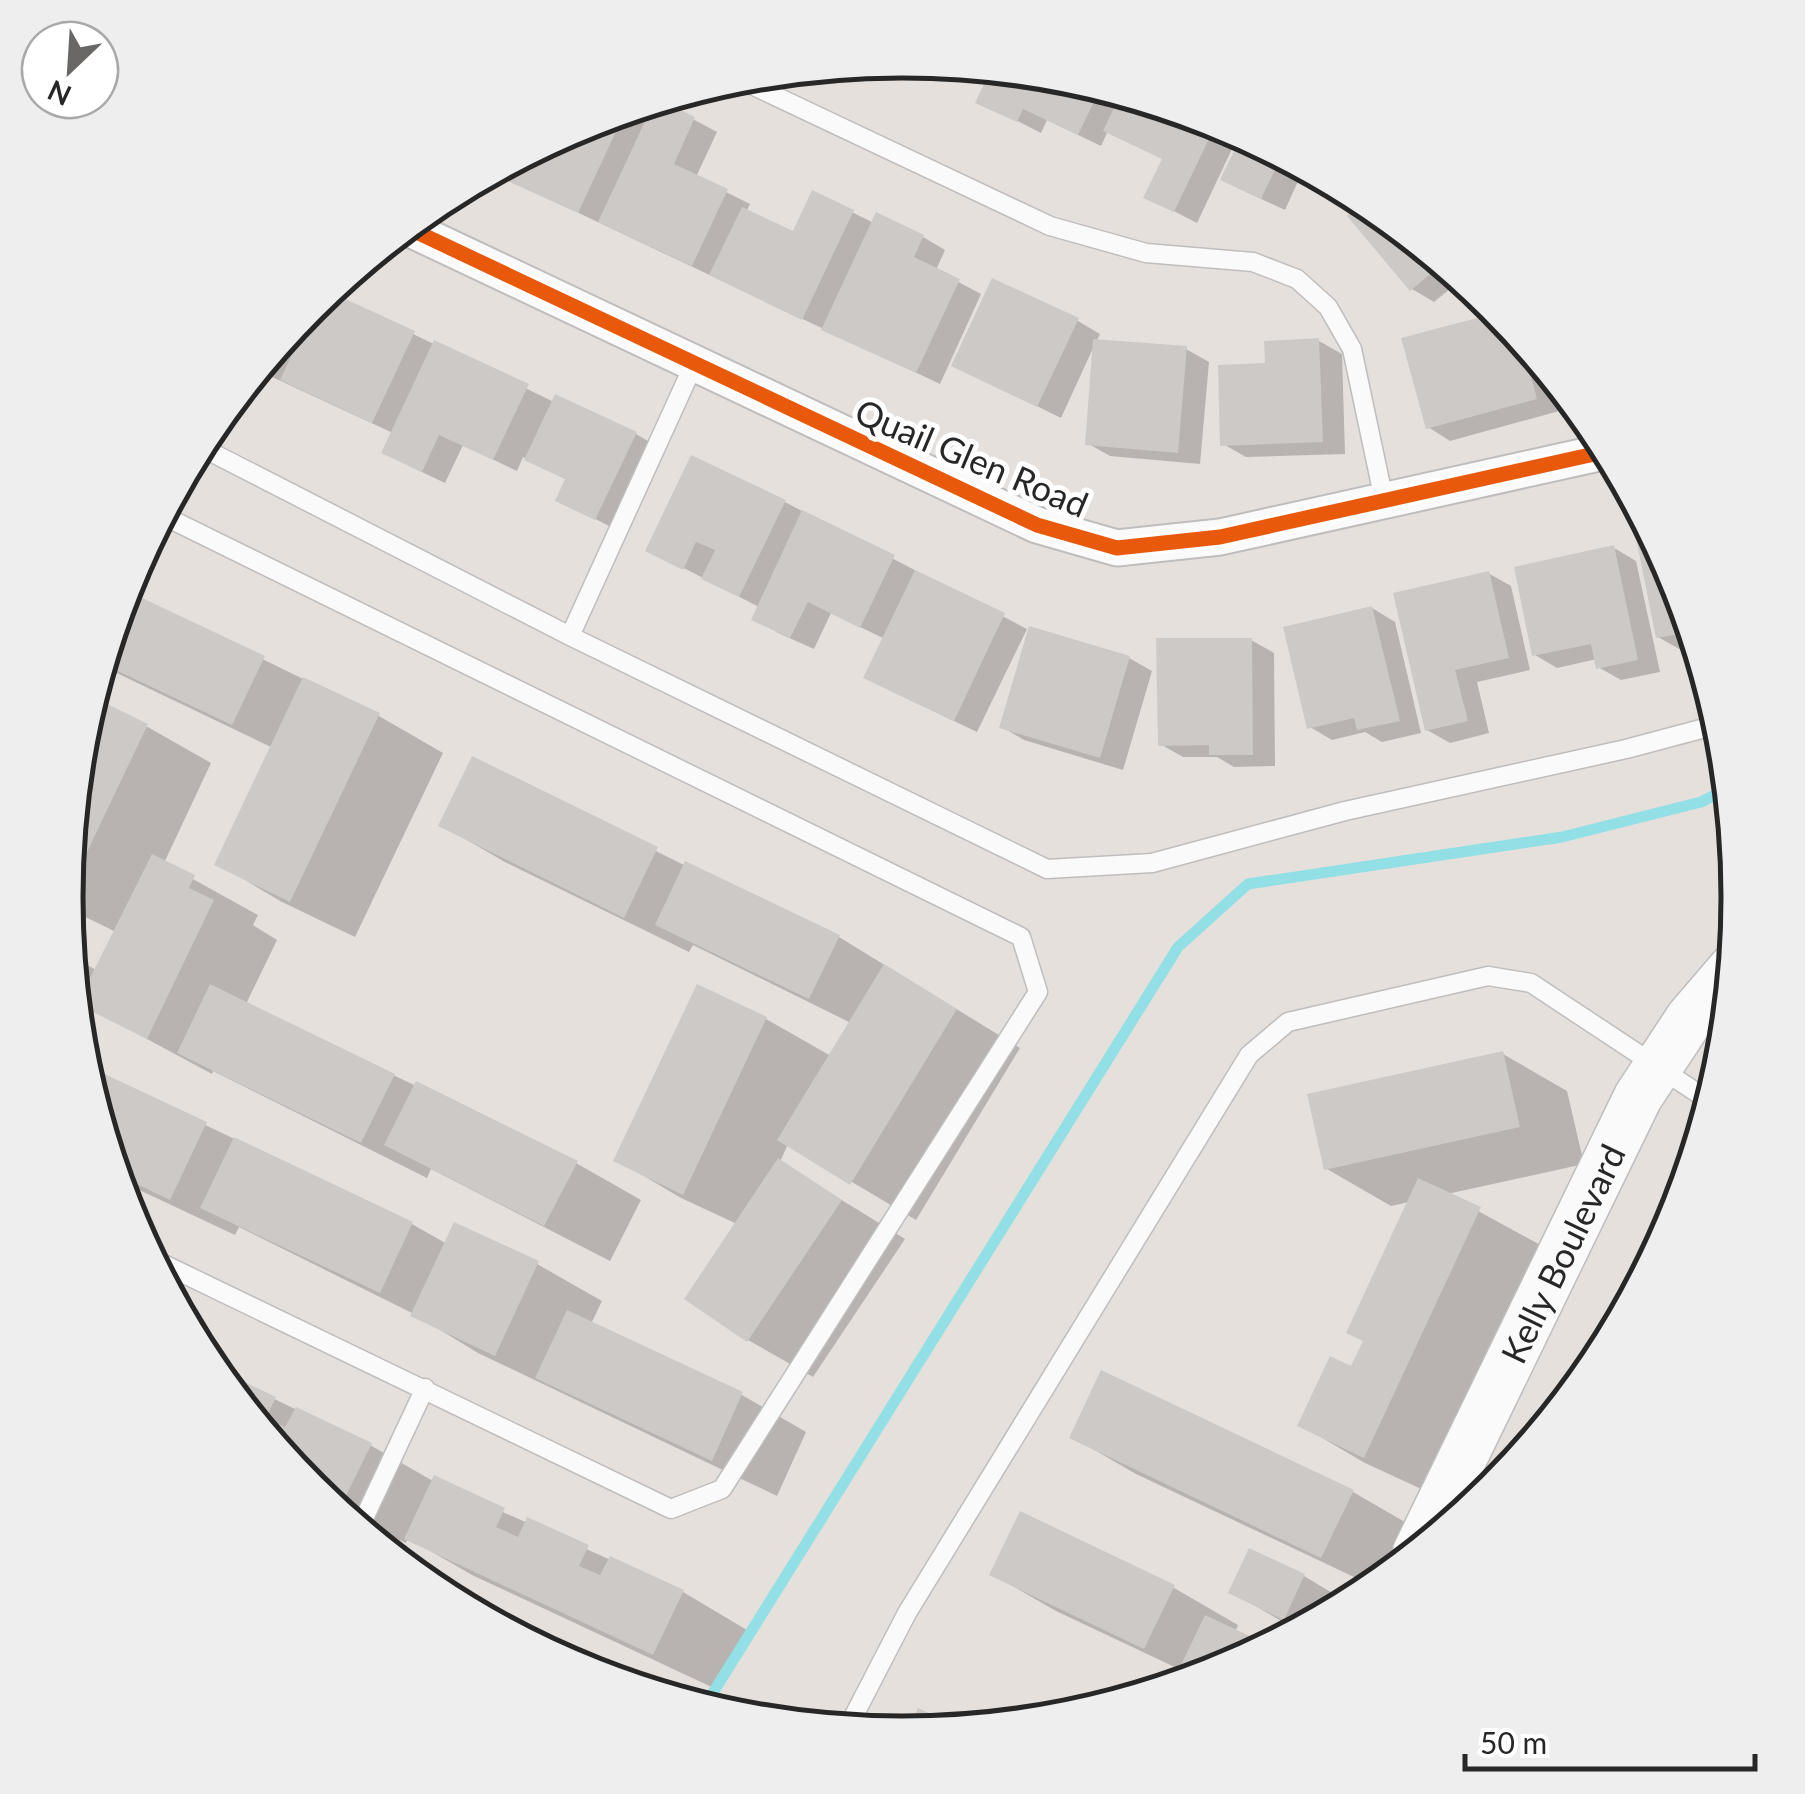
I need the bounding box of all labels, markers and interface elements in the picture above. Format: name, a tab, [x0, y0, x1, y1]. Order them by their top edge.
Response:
north arrow	[20, 20, 120, 120]
text: N	[42, 74, 76, 114]
street label: Quail Glen Road	[849, 389, 1095, 525]
street label: Kelly Boulevard	[1491, 1137, 1633, 1370]
scale bar	[1465, 1709, 1755, 1771]
text: 50 m	[1480, 1724, 1547, 1760]

